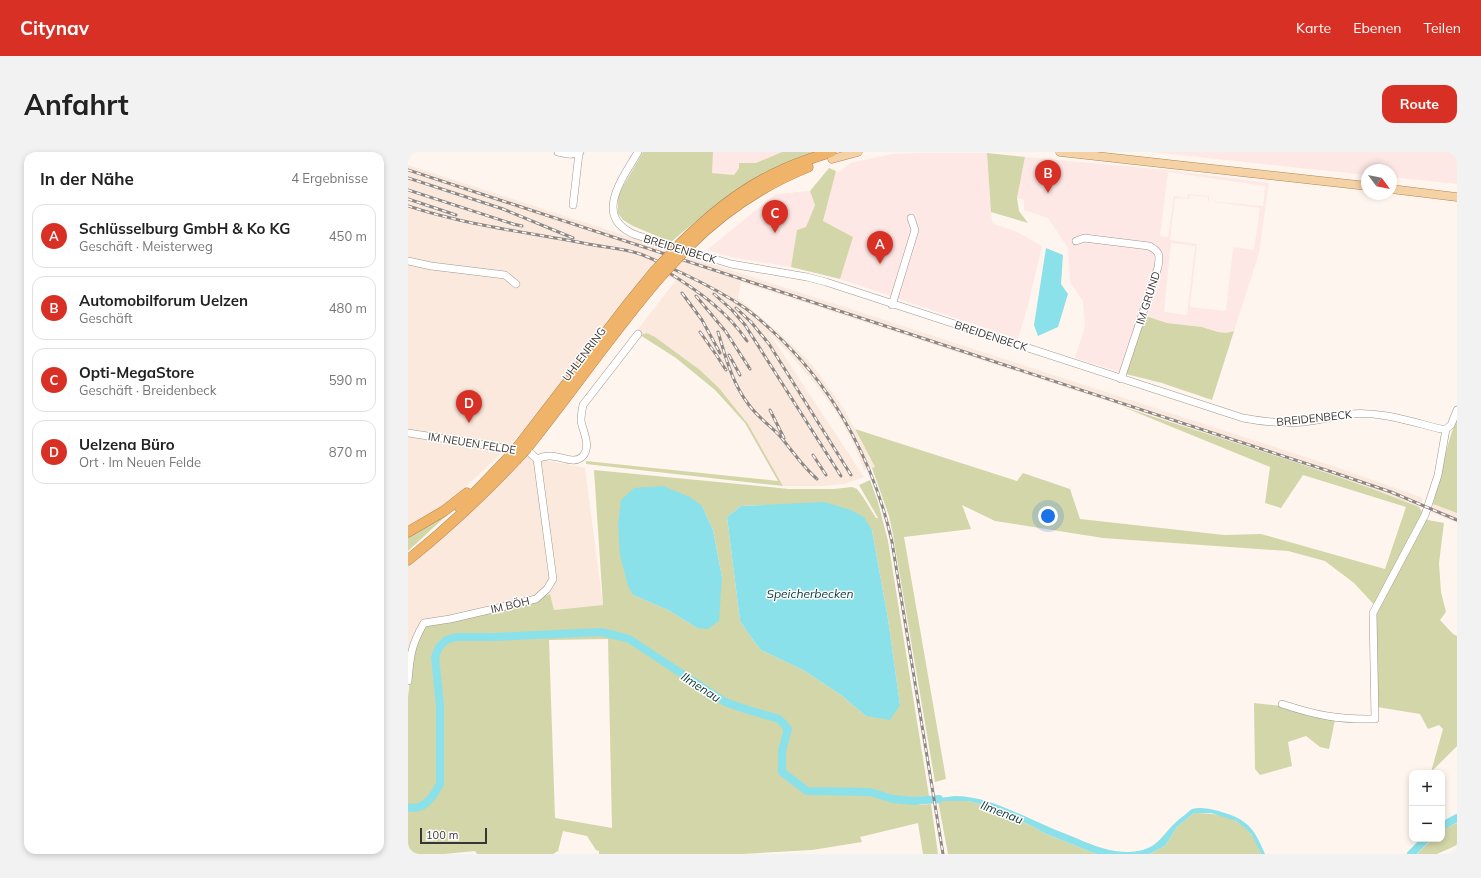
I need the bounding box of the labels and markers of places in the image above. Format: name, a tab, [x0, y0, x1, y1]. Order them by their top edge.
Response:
pin: B	[1035, 160, 1061, 193]
pin: C	[762, 200, 788, 233]
pin: A	[867, 231, 893, 264]
pin: D	[456, 390, 482, 423]

